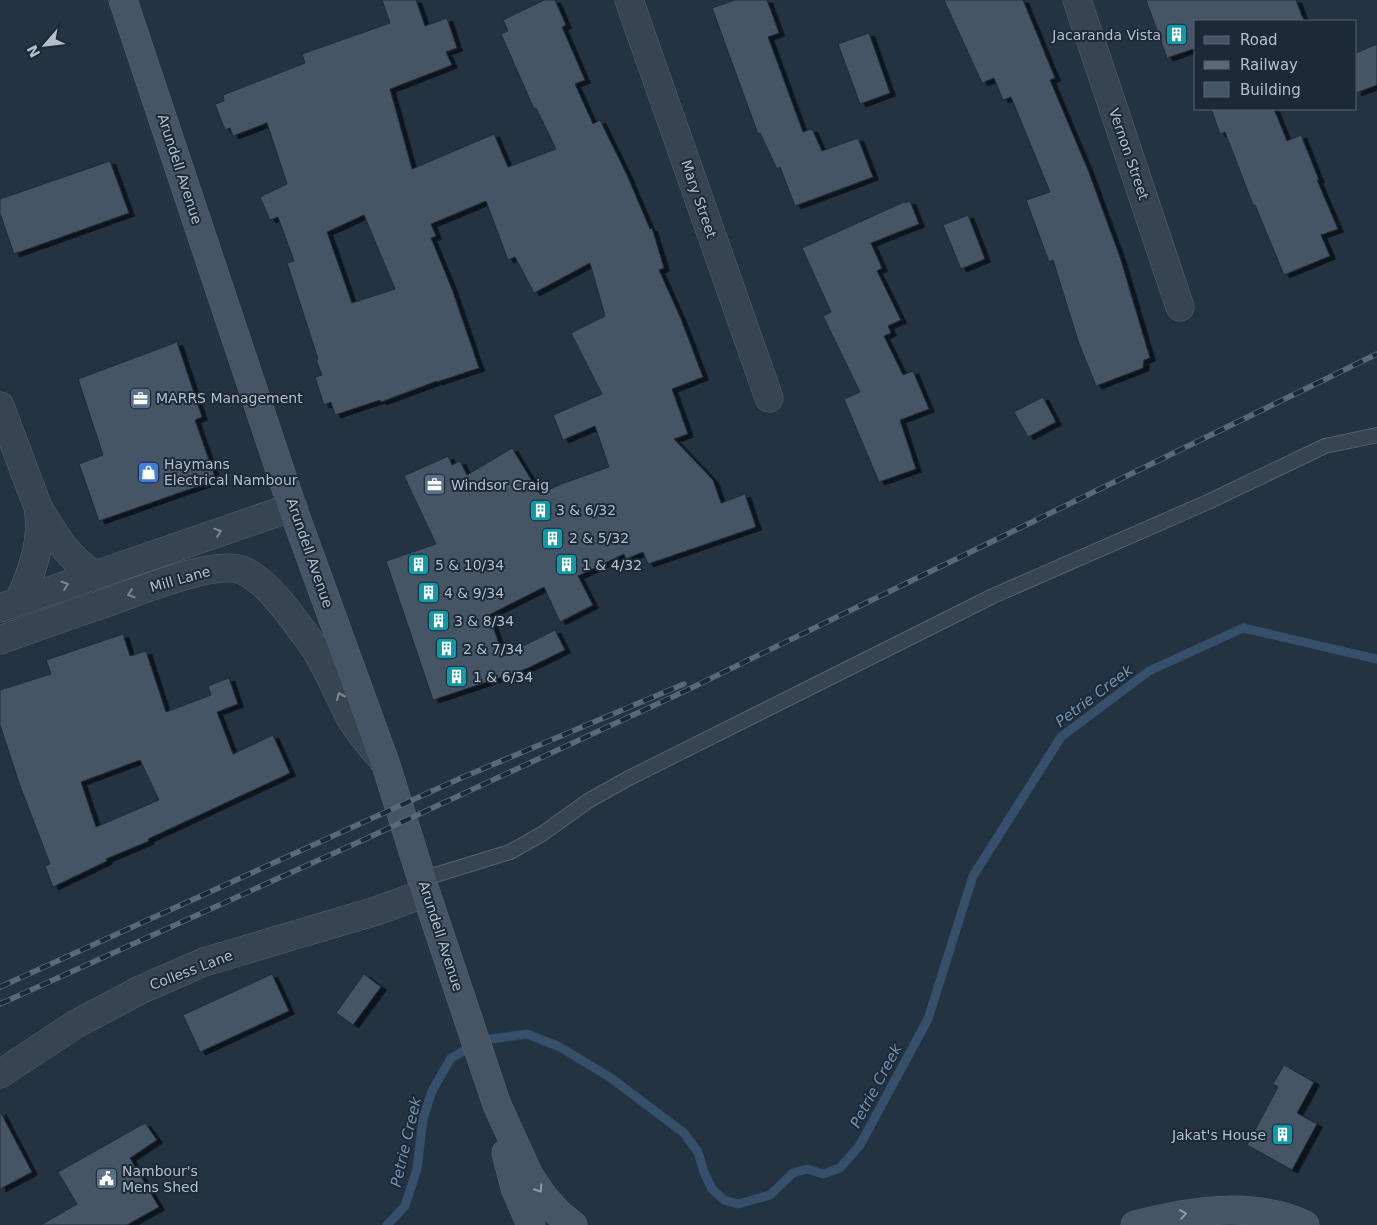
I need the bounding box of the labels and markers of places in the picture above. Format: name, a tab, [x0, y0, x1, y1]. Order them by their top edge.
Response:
building icon: Jacaranda Vista	[1165, 23, 1189, 47]
place label: Jacaranda Vista	[1051, 27, 1161, 43]
office icon: MARRS Management	[128, 386, 152, 410]
place label: MARRS Management	[156, 390, 303, 406]
place label: Haymans Electrical Nambour	[164, 456, 298, 488]
shop icon: Haymans Electrical Nambour	[136, 460, 160, 484]
office icon: Windsor Craig	[423, 473, 447, 497]
place label: Windsor Craig	[451, 477, 549, 493]
building icon: 3 & 6/32	[528, 498, 552, 522]
place label: 3 & 6/32	[556, 502, 616, 518]
building icon: 2 & 5/32	[541, 526, 565, 550]
place label: 2 & 5/32	[569, 530, 629, 546]
building icon: 5 & 10/34	[407, 553, 431, 577]
building icon: 1 & 4/32	[554, 553, 578, 577]
place label: 5 & 10/34	[435, 557, 504, 573]
place label: 1 & 4/32	[582, 557, 642, 573]
building icon: 4 & 9/34	[416, 581, 440, 605]
place label: 4 & 9/34	[444, 585, 504, 601]
building icon: 3 & 8/34	[426, 609, 450, 633]
place label: 3 & 8/34	[454, 613, 514, 629]
building icon: 2 & 7/34	[435, 637, 459, 661]
place label: 2 & 7/34	[463, 641, 523, 657]
building icon: 1 & 6/34	[445, 665, 469, 689]
place label: 1 & 6/34	[473, 669, 533, 685]
building icon: Jakat's House	[1270, 1123, 1294, 1147]
place label: Jakat's House	[1171, 1127, 1266, 1143]
place label: Nambour's Mens Shed	[122, 1163, 199, 1195]
public building icon: Nambour's Mens Shed	[94, 1167, 118, 1191]

